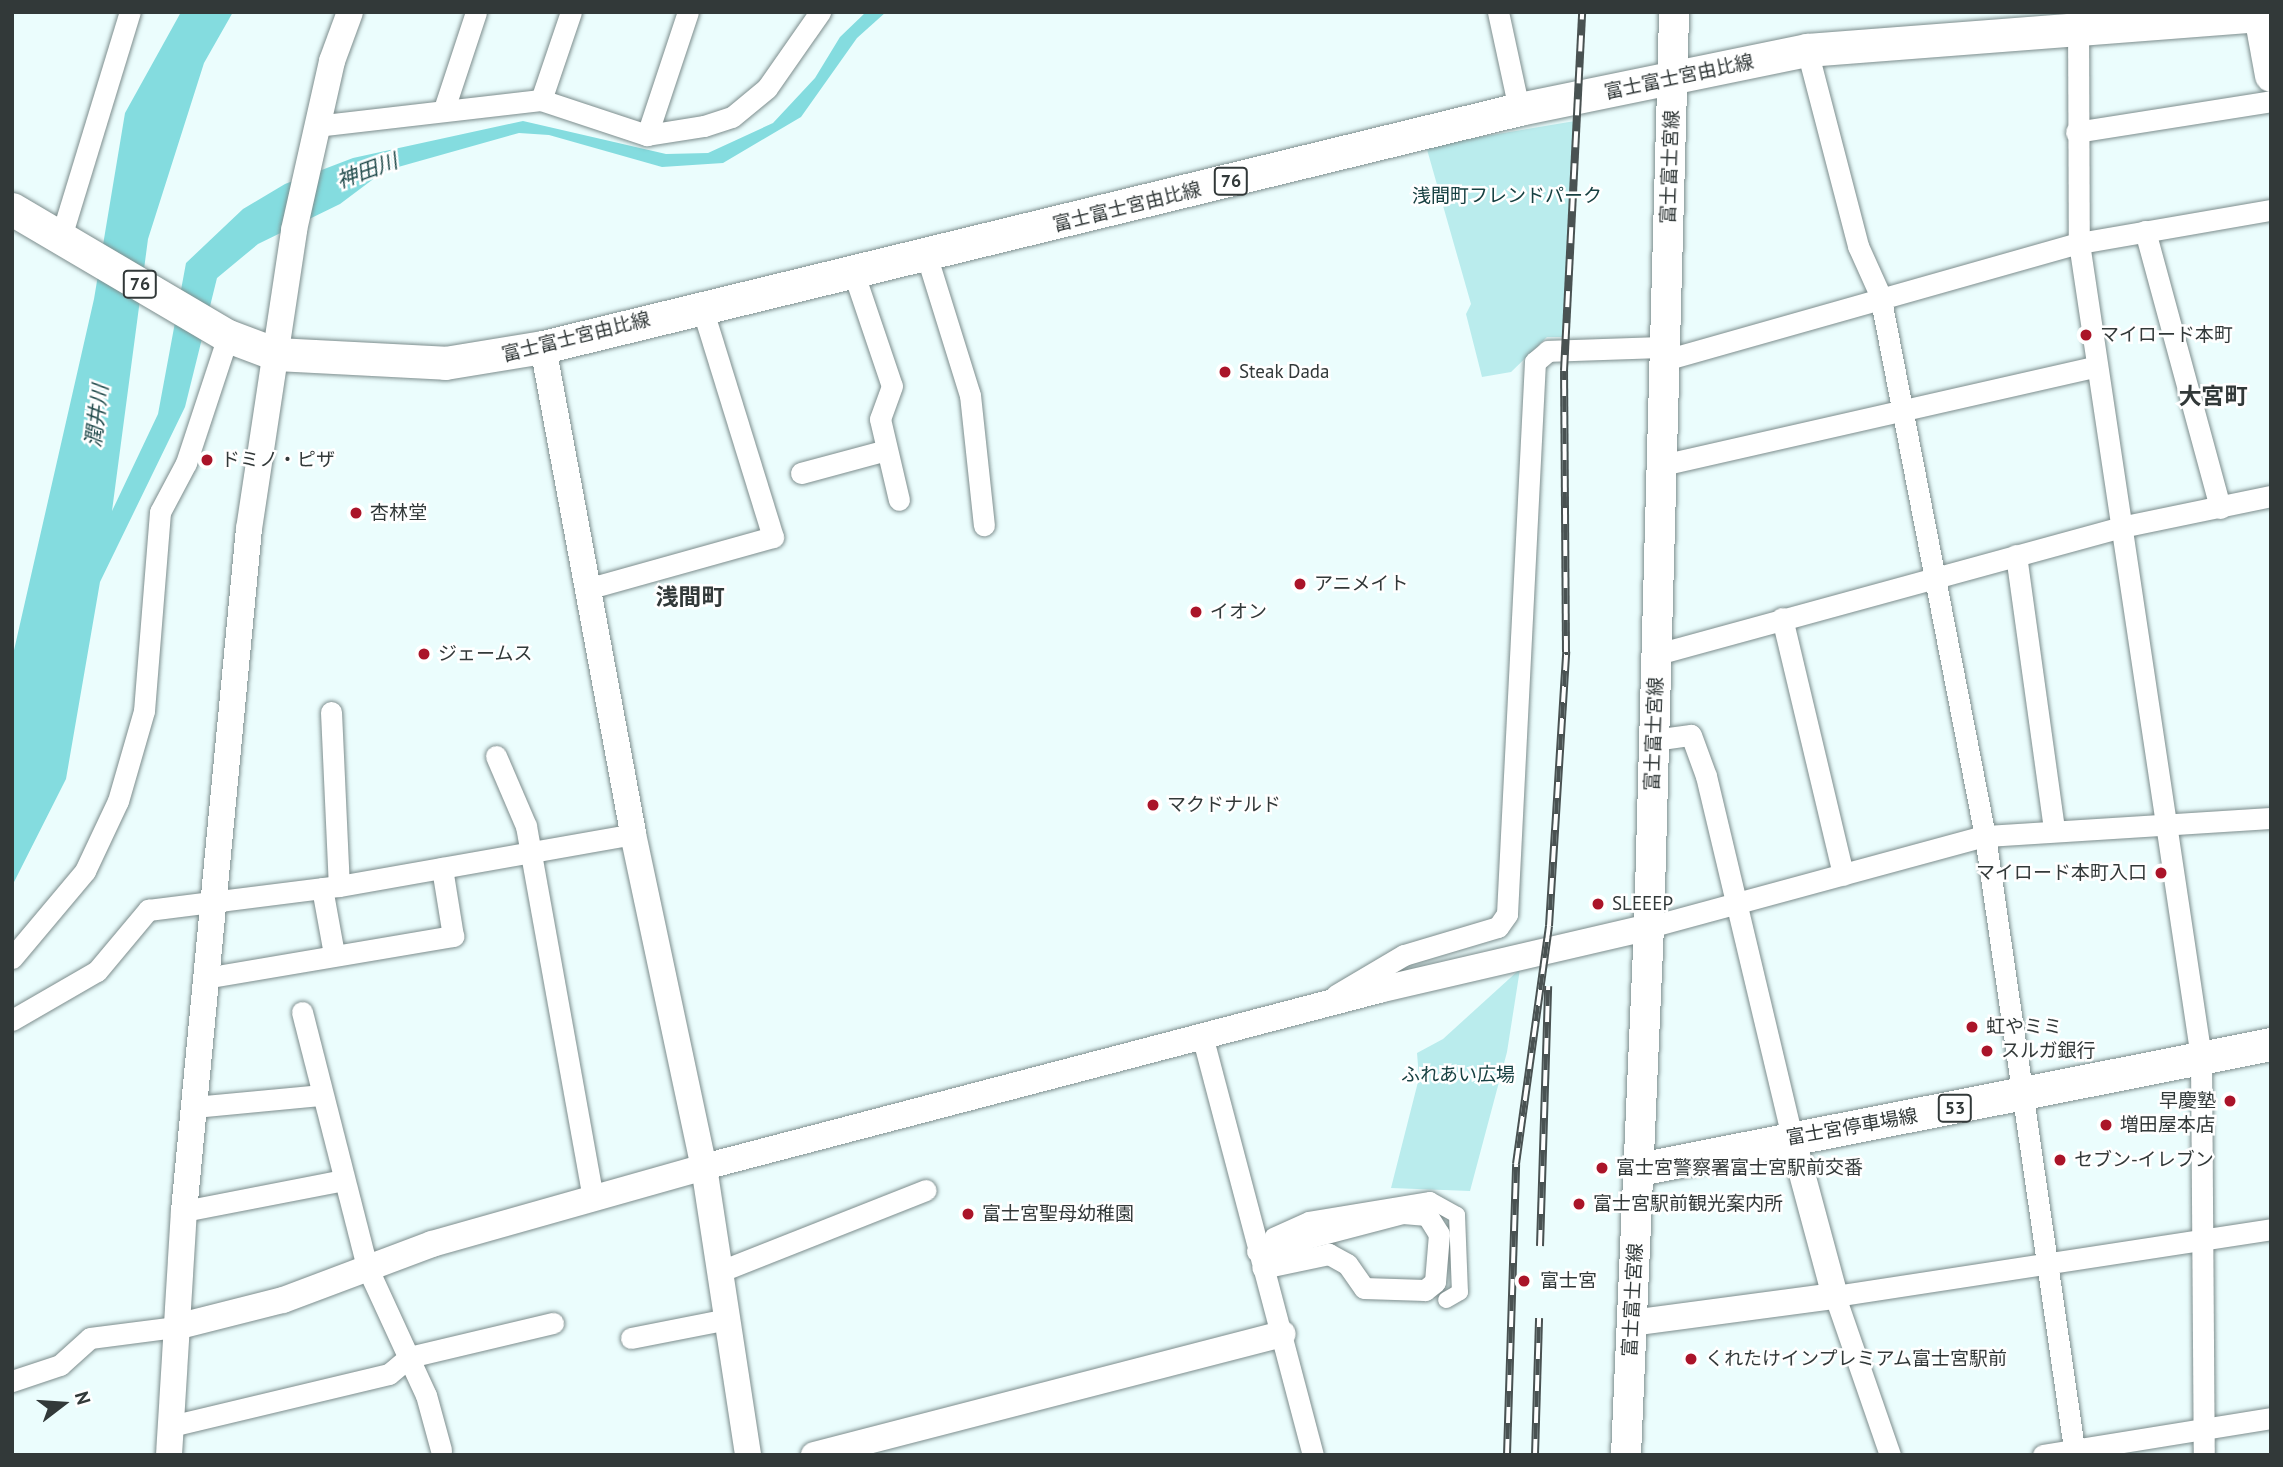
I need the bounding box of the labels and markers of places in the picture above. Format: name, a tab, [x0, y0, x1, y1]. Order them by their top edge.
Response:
place label: マイロード本町	[2100, 324, 2233, 346]
marker: マイロード本町	[2078, 327, 2094, 343]
place label: Steak Dada	[1239, 361, 1330, 383]
marker: Steak Dada	[1217, 364, 1233, 380]
place label: ドミノ・ピザ	[221, 449, 335, 471]
marker: ドミノ・ピザ	[199, 452, 215, 468]
place label: 杏林堂	[370, 502, 427, 524]
marker: 杏林堂	[348, 505, 364, 521]
place label: アニメイト	[1314, 573, 1409, 595]
marker: アニメイト	[1292, 576, 1308, 592]
place label: イオン	[1210, 601, 1267, 623]
marker: イオン	[1188, 604, 1204, 620]
place label: ジェームス	[438, 643, 533, 665]
marker: ジェームス	[416, 646, 432, 662]
place label: マクドナルド	[1167, 794, 1281, 816]
marker: マクドナルド	[1145, 797, 1161, 813]
place label: マイロード本町入口	[1976, 862, 2147, 884]
marker: マイロード本町入口	[2153, 865, 2169, 881]
place label: SLEEEP	[1612, 893, 1673, 915]
marker: SLEEEP	[1590, 896, 1606, 912]
place label: 虹やミミ	[1986, 1016, 2062, 1038]
marker: 虹やミミ	[1964, 1019, 1980, 1035]
place label: スルガ銀行	[2001, 1040, 2096, 1062]
marker: スルガ銀行	[1979, 1043, 1995, 1059]
place label: 早慶塾	[2159, 1090, 2216, 1112]
marker: 早慶塾	[2222, 1093, 2238, 1109]
place label: 増田屋本店	[2120, 1114, 2215, 1136]
marker: 増田屋本店	[2098, 1117, 2114, 1133]
place label: セブン-イレブン	[2074, 1149, 2214, 1171]
marker: セブン-イレブン	[2052, 1152, 2068, 1168]
place label: 富士宮警察署富士宮駅前交番	[1616, 1157, 1863, 1179]
marker: 富士宮警察署富士宮駅前交番	[1594, 1160, 1610, 1176]
place label: 富士宮駅前観光案内所	[1593, 1193, 1783, 1215]
marker: 富士宮駅前観光案内所	[1571, 1196, 1587, 1212]
place label: 富士宮聖母幼稚園	[982, 1203, 1134, 1225]
marker: 富士宮聖母幼稚園	[960, 1206, 976, 1222]
place label: 富士宮	[1540, 1270, 1597, 1292]
marker: 富士宮	[1514, 1271, 1534, 1291]
place label: くれたけインプレミアム富士宮駅前	[1705, 1348, 2009, 1370]
marker: くれたけインプレミアム富士宮駅前	[1683, 1351, 1699, 1367]

